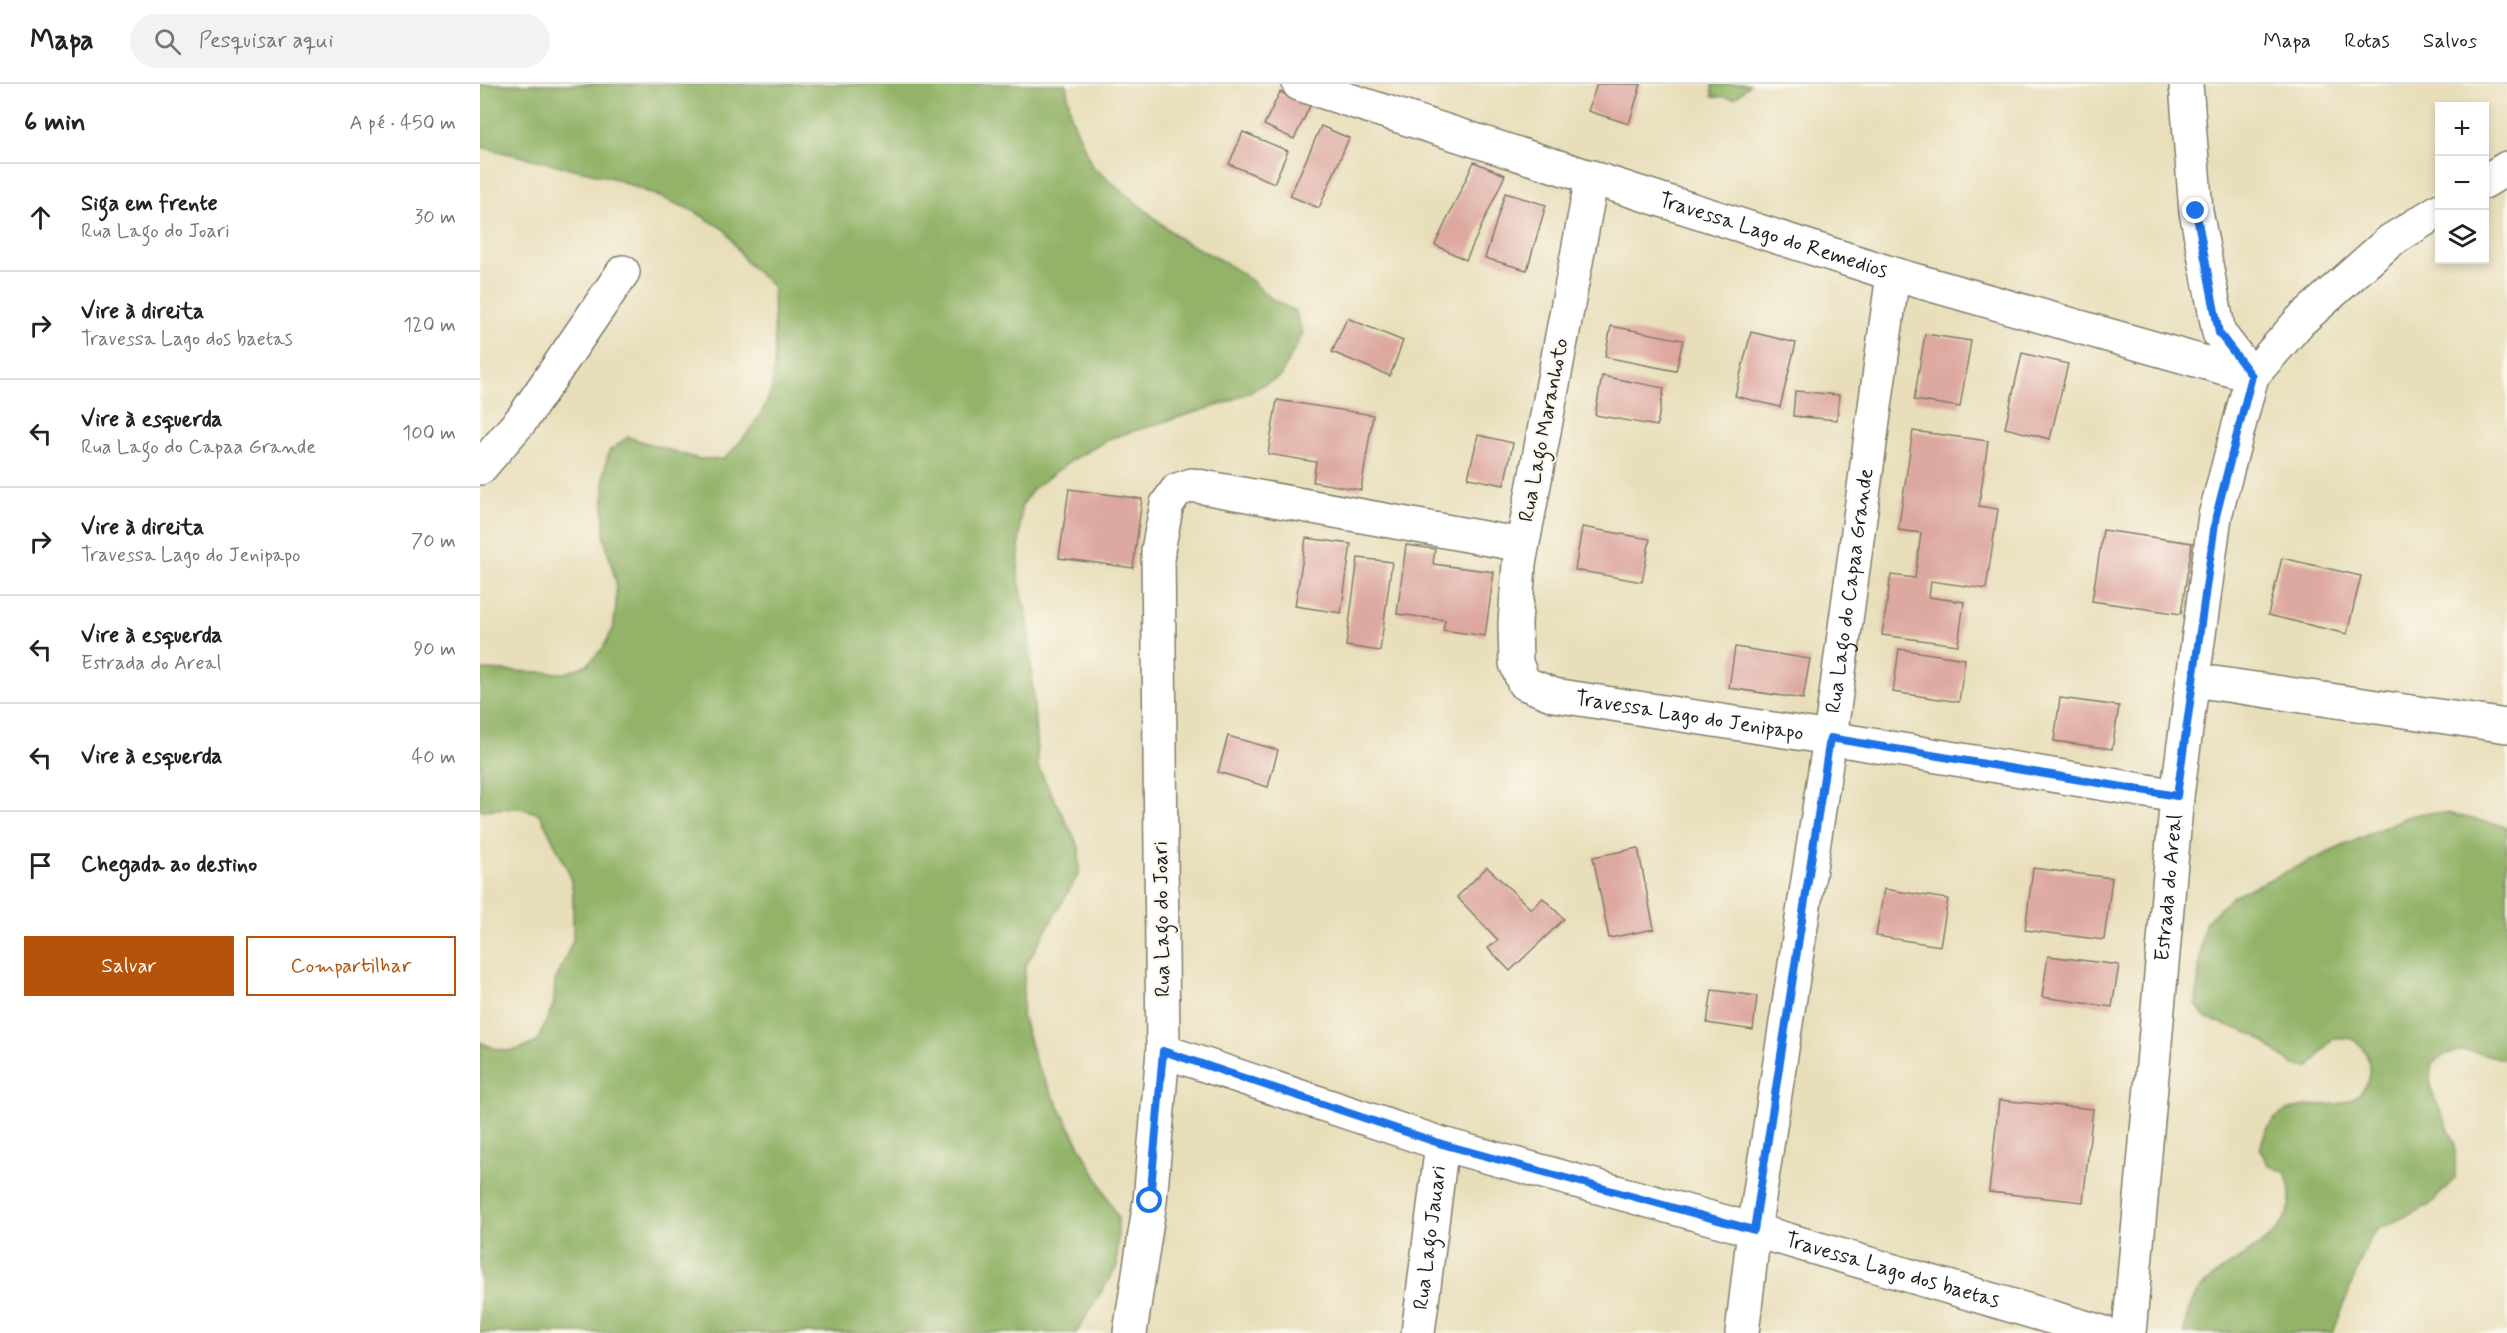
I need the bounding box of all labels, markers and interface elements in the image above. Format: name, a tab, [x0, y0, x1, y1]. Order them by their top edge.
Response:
search box	[130, 14, 550, 68]
text: Mapa	[30, 23, 94, 60]
icon: search	[151, 25, 184, 58]
text: Pesquisar aqui	[199, 27, 334, 55]
text: Mapa	[2263, 27, 2311, 55]
text: Rotas	[2344, 27, 2390, 55]
text: Salvos	[2423, 27, 2477, 55]
map controls	[2435, 102, 2489, 264]
button: +	[2435, 102, 2489, 156]
text: 6 min	[24, 106, 86, 140]
text: A pé · 450 m	[350, 110, 456, 137]
button: −	[2435, 156, 2489, 210]
street label: Travessa Lago do Remedios	[1655, 186, 1891, 285]
text: Siga em frente	[81, 190, 218, 218]
route end	[2182, 197, 2208, 223]
icon: ahead	[24, 201, 57, 234]
text: 30 m	[414, 204, 456, 231]
button: layers	[2435, 210, 2489, 264]
text: Rua Lago do Joari	[81, 218, 230, 245]
text: Vire à direita	[81, 298, 204, 326]
icon: right	[24, 309, 57, 342]
text: 120 m	[403, 312, 456, 339]
text: Travessa Lago dos baetas	[81, 326, 293, 353]
street label: Rua Lago Maranhoto	[1512, 336, 1577, 525]
text: Vire à esquerda	[81, 406, 222, 434]
icon: left	[24, 417, 57, 450]
text: 100 m	[402, 420, 456, 447]
text: Rua Lago do Capaa Grande	[81, 434, 316, 461]
street label: Rua Lago do Capaa Grande	[1819, 467, 1880, 715]
text: Vire à direita	[81, 514, 204, 542]
icon: right	[24, 525, 57, 558]
text: 70 m	[411, 528, 456, 555]
text: Travessa Lago do Jenipapo	[81, 542, 301, 569]
text: Vire à esquerda	[81, 622, 222, 650]
icon: left	[24, 633, 57, 666]
text: 90 m	[413, 636, 456, 663]
text: Estrada do Areal	[81, 650, 221, 677]
street label: Travessa Lago do Jenipapo	[1573, 685, 1806, 748]
icon: left	[24, 741, 57, 774]
text: Vire à esquerda	[81, 743, 222, 771]
text: 40 m	[412, 744, 456, 771]
street label: Estrada do Areal	[2148, 813, 2189, 963]
street label: Rua Lago do Joari	[1147, 841, 1179, 997]
icon: arrive	[24, 849, 57, 882]
text: Chegada ao destino	[81, 851, 257, 879]
button: Salvar	[24, 936, 234, 996]
button: Compartilhar	[246, 936, 456, 996]
street label: Rua Lago Jauari	[1407, 1164, 1453, 1312]
route start	[1136, 1187, 1162, 1213]
street label: Travessa Lago dos baetas	[1782, 1226, 2003, 1315]

